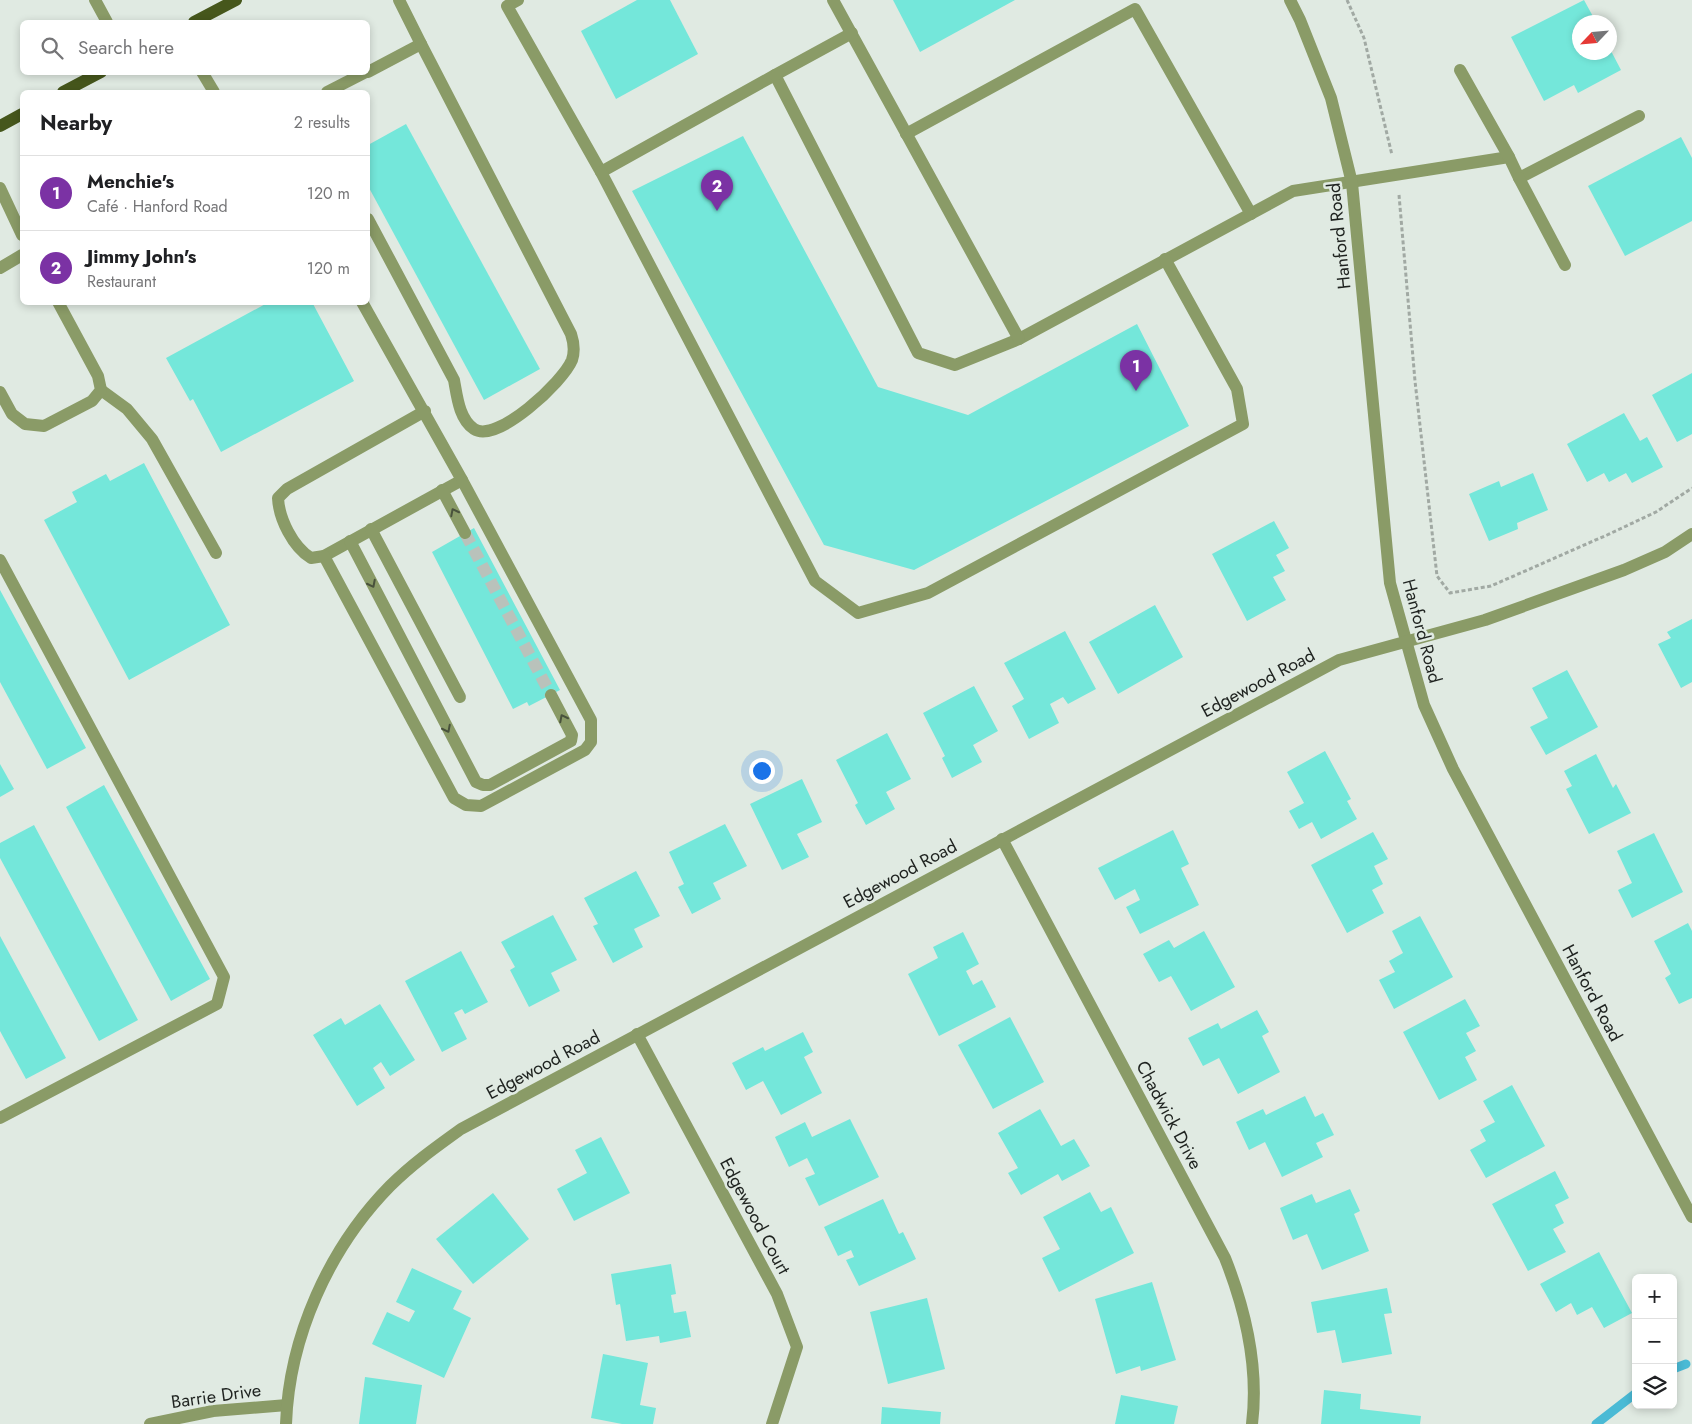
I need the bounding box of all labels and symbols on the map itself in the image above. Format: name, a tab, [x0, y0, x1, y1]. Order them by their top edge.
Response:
north arrow	[1572, 15, 1617, 60]
pin: 2	[701, 170, 733, 211]
street label: Hanford Road	[1320, 182, 1358, 290]
pin: 1	[1120, 350, 1152, 391]
one-way arrow	[450, 508, 460, 517]
street label: Hanford Road	[1396, 576, 1448, 686]
one-way arrow	[366, 579, 376, 588]
street label: Edgewood Road	[1196, 642, 1320, 724]
one-way arrow	[559, 714, 569, 723]
one-way arrow	[441, 723, 451, 732]
your location	[749, 758, 775, 784]
street label: Edgewood Road	[838, 833, 962, 915]
street label: Hanford Road	[1555, 940, 1629, 1046]
street label: Edgewood Road	[481, 1024, 605, 1106]
street label: Chadwick Drive	[1129, 1056, 1209, 1174]
street label: Edgewood Court	[713, 1153, 797, 1280]
street label: Barrie Drive	[169, 1377, 263, 1415]

